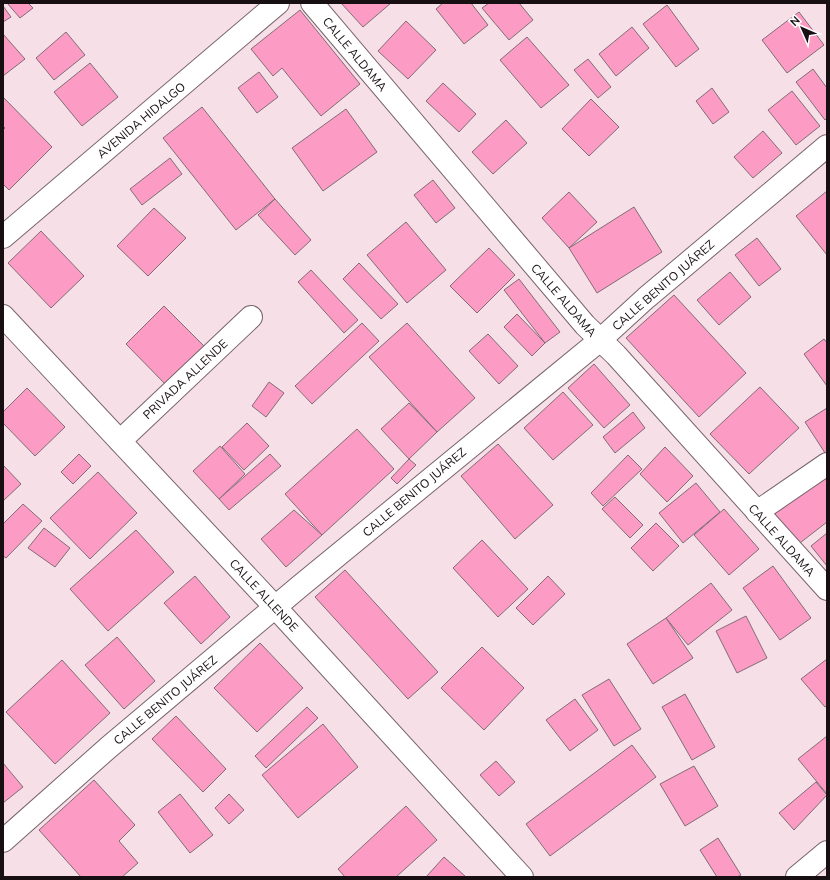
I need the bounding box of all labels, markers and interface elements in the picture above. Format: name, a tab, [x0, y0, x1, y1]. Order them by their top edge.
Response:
north arrow	[782, 8, 822, 48]
text: N	[787, 13, 803, 29]
street label: CALLE ALDAMA	[320, 14, 390, 94]
street label: AVENIDA HIDALGO	[94, 79, 188, 161]
street label: CALLE BENITO JUÁREZ	[609, 237, 717, 333]
street label: CALLE ALDAMA	[528, 260, 600, 340]
street label: PRIVADA ALLENDE	[139, 336, 231, 422]
street label: CALLE BENITO JUÁREZ	[359, 444, 469, 540]
street label: CALLE ALDAMA	[746, 501, 819, 579]
street label: CALLE ALLENDE	[226, 555, 302, 635]
street label: CALLE BENITO JUÁREZ	[110, 652, 220, 748]

